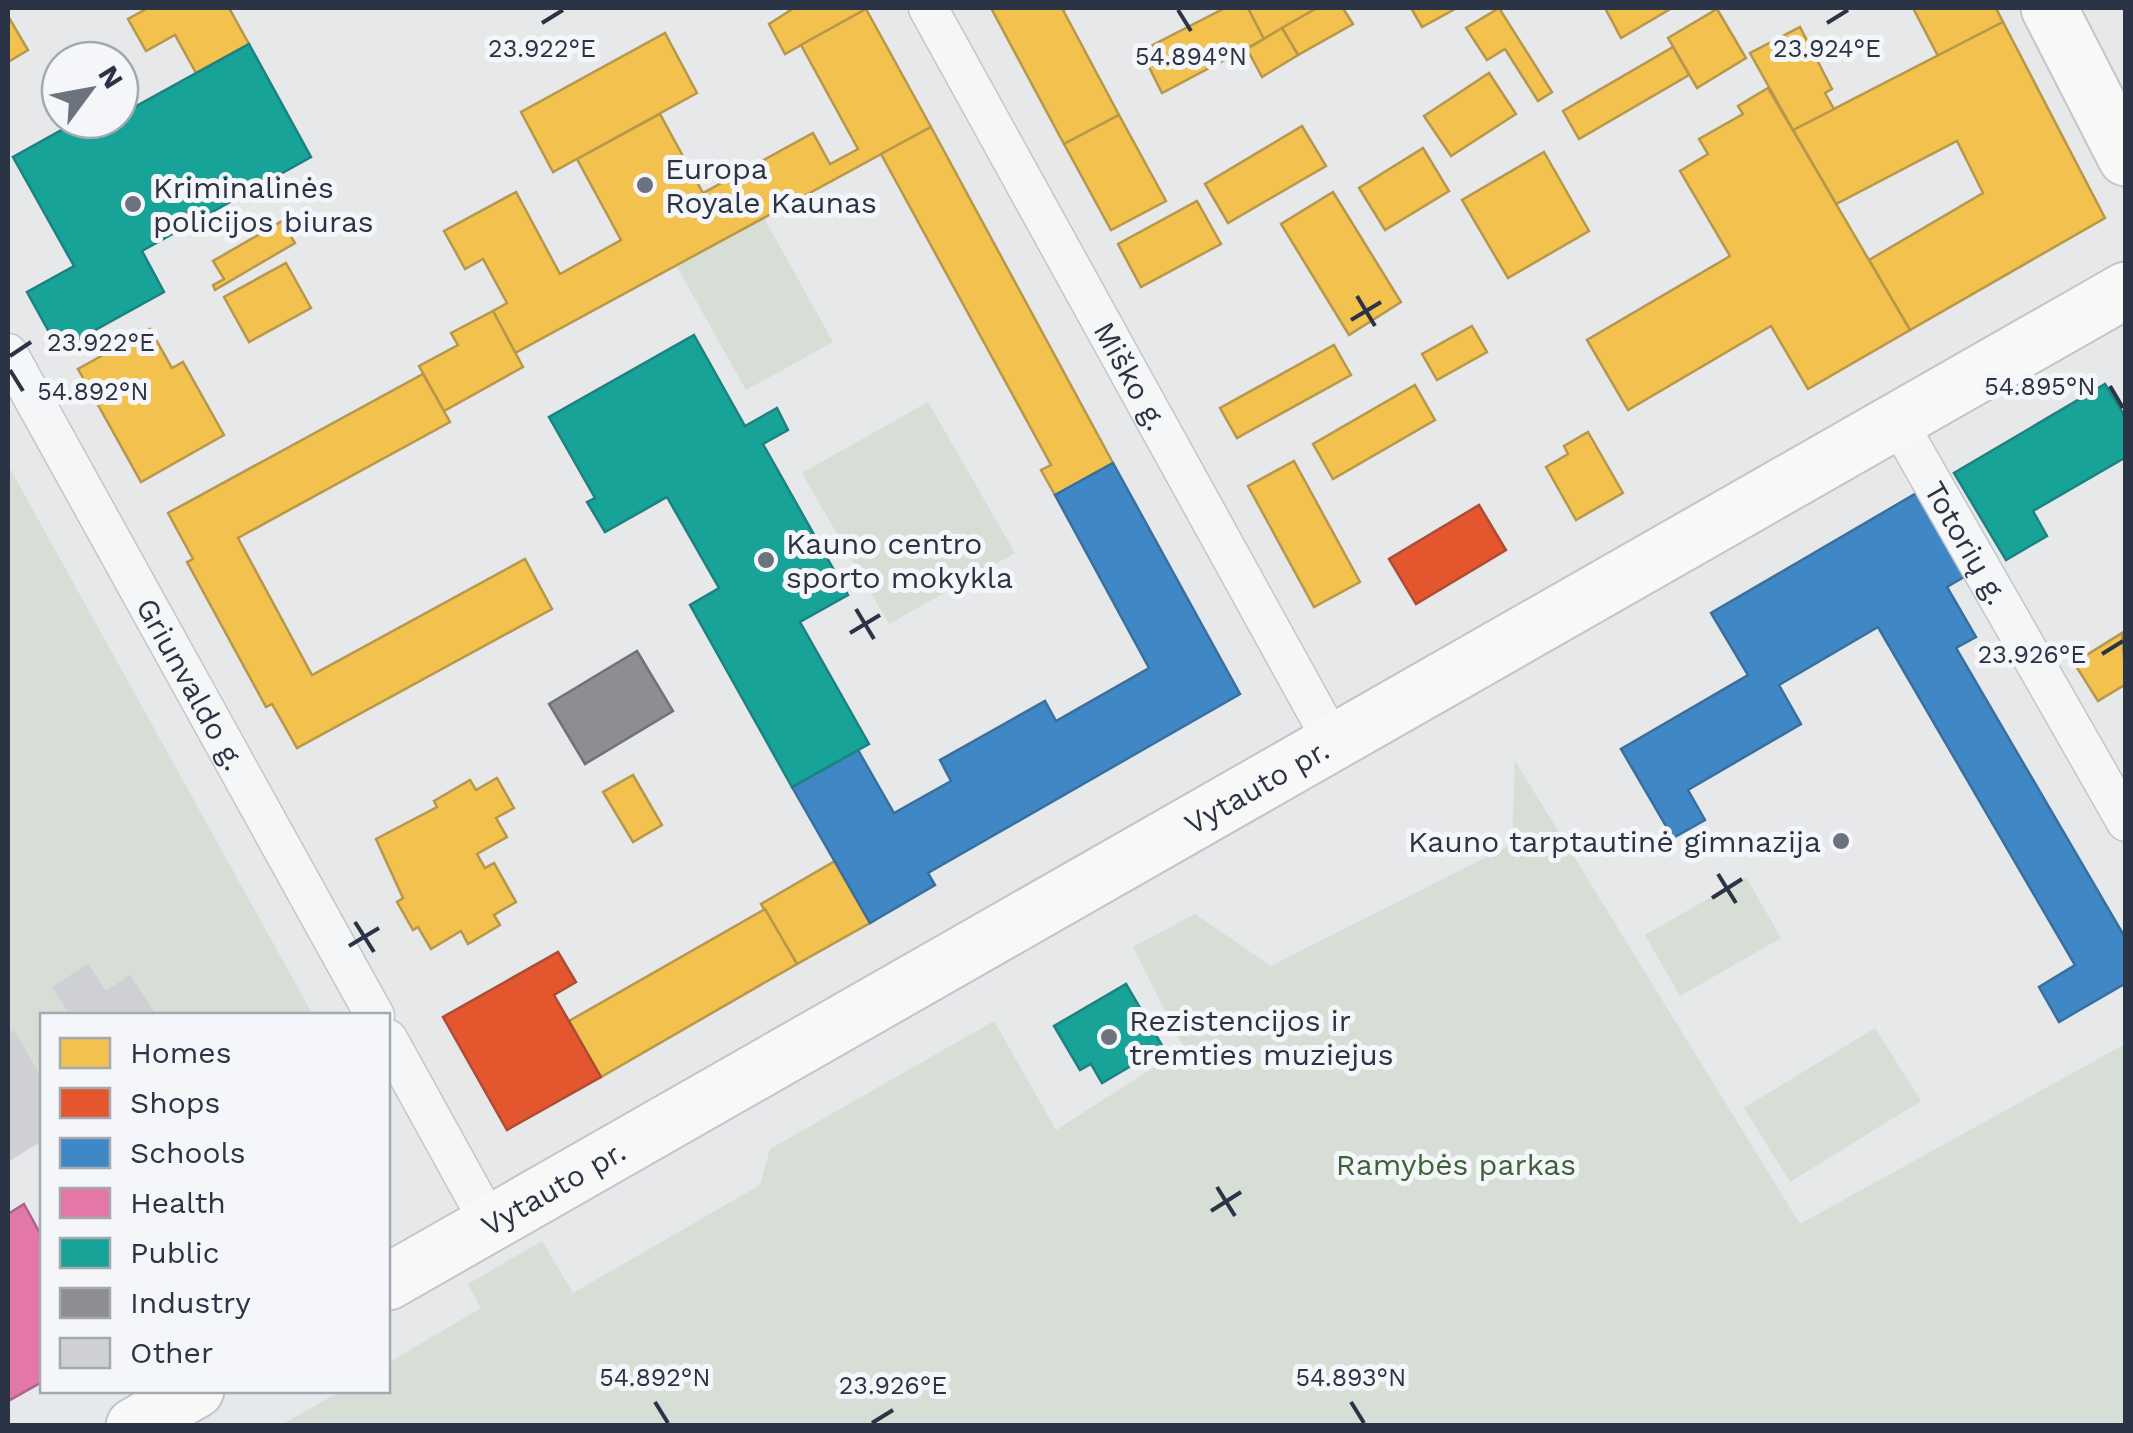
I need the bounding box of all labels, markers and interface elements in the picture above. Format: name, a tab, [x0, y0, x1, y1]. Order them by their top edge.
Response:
text: 23.922°E	[488, 34, 596, 63]
text: 23.924°E	[1773, 34, 1881, 63]
north arrow	[40, 40, 140, 140]
text: 54.894°N	[1135, 42, 1247, 71]
text: N	[91, 59, 130, 95]
place label: Europa Royale Kaunas	[665, 151, 877, 220]
place label: Kriminalinės policijos biuras	[153, 170, 374, 239]
marker: Europa Royale Kaunas	[634, 174, 656, 196]
marker: Kriminalinės policijos biuras	[122, 193, 144, 215]
street label: Miško g.	[1087, 316, 1175, 436]
text: 23.922°E	[47, 328, 155, 357]
text: 54.895°N	[1984, 372, 2096, 401]
text: 54.892°N	[37, 377, 149, 406]
street label: Totorių g.	[1917, 475, 2015, 610]
place label: Kauno centro sporto mokykla	[786, 526, 1013, 595]
marker: Kauno centro sporto mokykla	[755, 549, 777, 571]
street label: Griunvaldo g.	[129, 592, 253, 776]
text: 23.926°E	[1978, 640, 2086, 669]
street label: Vytauto pr.	[1178, 731, 1335, 841]
place label: Kauno tarptautinė gimnazija	[1408, 824, 1821, 859]
marker: Kauno tarptautinė gimnazija	[1830, 830, 1852, 852]
place label: Rezistencijos ir tremties muziejus	[1129, 1003, 1394, 1072]
legend	[40, 1013, 390, 1393]
marker: Rezistencijos ir tremties muziejus	[1098, 1026, 1120, 1048]
text: Homes	[130, 1035, 232, 1070]
text: Shops	[130, 1085, 220, 1120]
street label: Vytauto pr.	[475, 1133, 631, 1243]
text: Schools	[130, 1135, 246, 1170]
park label: Ramybės parkas	[1336, 1147, 1576, 1182]
text: Health	[130, 1185, 226, 1220]
text: Public	[130, 1235, 220, 1270]
text: Industry	[130, 1285, 251, 1320]
text: Other	[130, 1335, 213, 1370]
text: 54.892°N	[599, 1363, 711, 1392]
text: 54.893°N	[1296, 1363, 1406, 1392]
text: 23.926°E	[839, 1371, 947, 1400]

